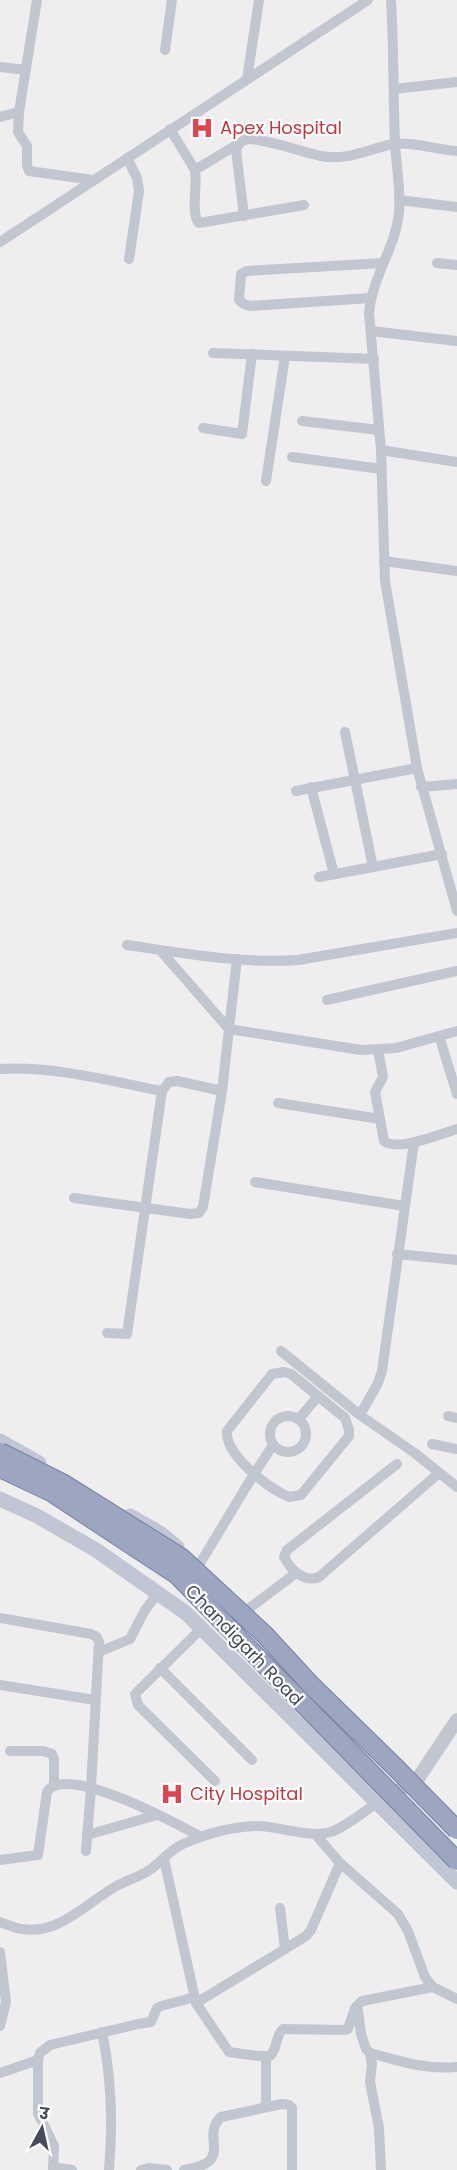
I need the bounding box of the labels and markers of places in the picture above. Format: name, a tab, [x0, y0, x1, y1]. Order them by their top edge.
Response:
hospital icon: Apex Hospital	[189, 115, 215, 141]
place label: Apex Hospital	[220, 115, 342, 140]
hospital icon: City Hospital	[159, 1781, 185, 1807]
place label: City Hospital	[190, 1781, 303, 1806]

